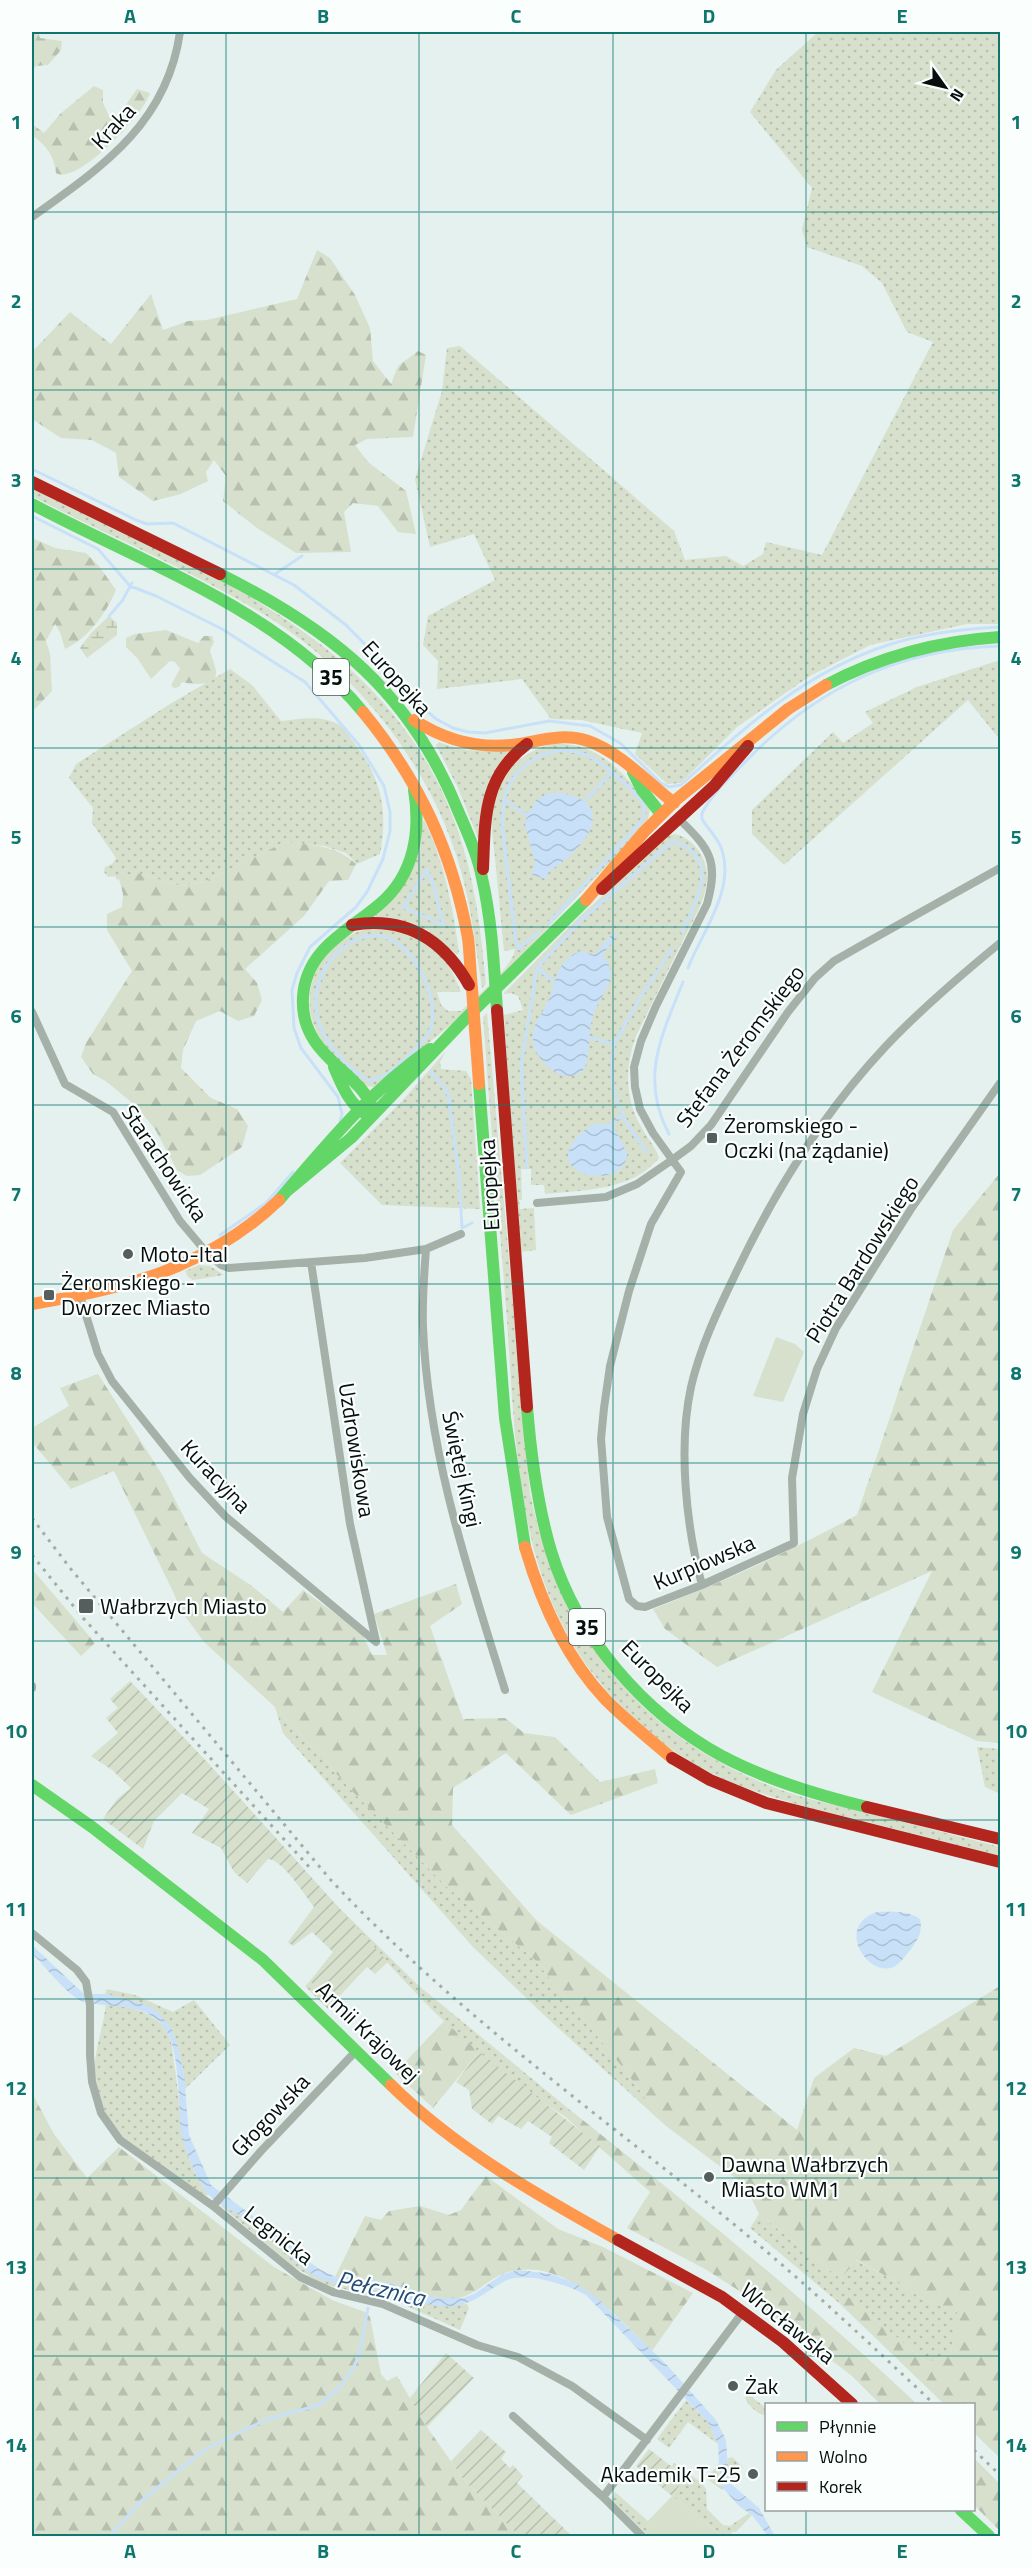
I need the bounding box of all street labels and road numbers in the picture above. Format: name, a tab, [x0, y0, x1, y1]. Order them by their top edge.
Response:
street label: Kraka	[83, 95, 143, 157]
street label: Europejka	[354, 633, 440, 723]
road number: 35	[313, 659, 349, 695]
street label: Stefana Żeromskiego	[667, 957, 813, 1135]
street label: Starachowicka	[113, 1098, 217, 1228]
street label: Europejka	[470, 1138, 508, 1232]
street label: Piotra Bardowskiego	[797, 1169, 927, 1349]
street label: Uzdrowiskowa	[330, 1380, 384, 1520]
street label: Świętej Kingi	[433, 1408, 491, 1530]
street label: Kuracyjna	[173, 1431, 259, 1521]
street label: Kurpiowska	[648, 1525, 760, 1599]
road number: 35	[569, 1609, 605, 1645]
street label: Europejka	[614, 1632, 702, 1720]
street label: Armii Krajowej	[308, 1973, 428, 2091]
street label: Głogowska	[222, 2066, 318, 2164]
street label: Legnicka	[237, 2197, 321, 2273]
street label: Wrocławska	[733, 2274, 843, 2372]

